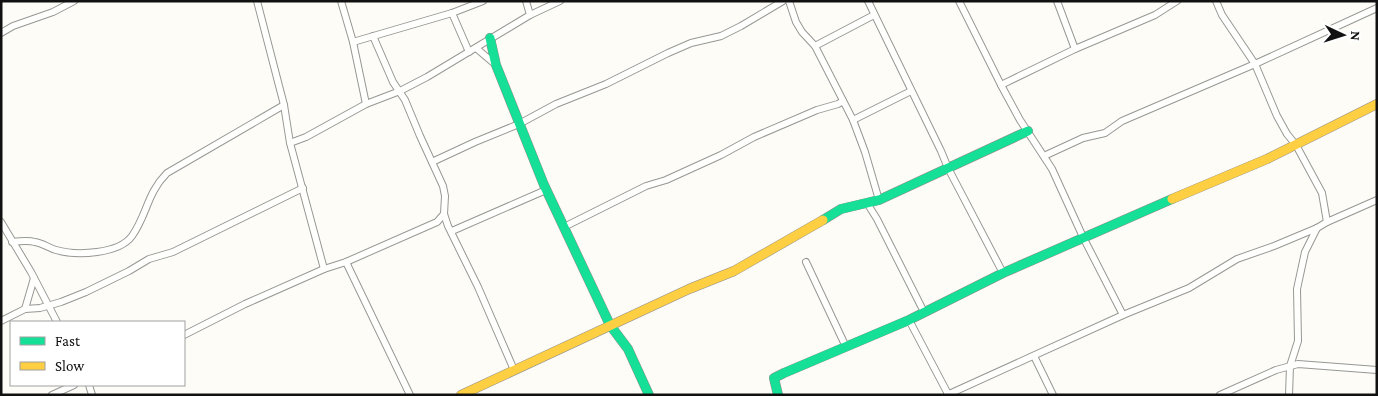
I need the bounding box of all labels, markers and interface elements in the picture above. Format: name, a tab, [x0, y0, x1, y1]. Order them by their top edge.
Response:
north arrow	[1318, 10, 1368, 60]
text: N	[1348, 31, 1364, 42]
legend	[10, 321, 185, 386]
text: Fast	[55, 333, 81, 349]
text: Slow	[55, 358, 85, 374]

